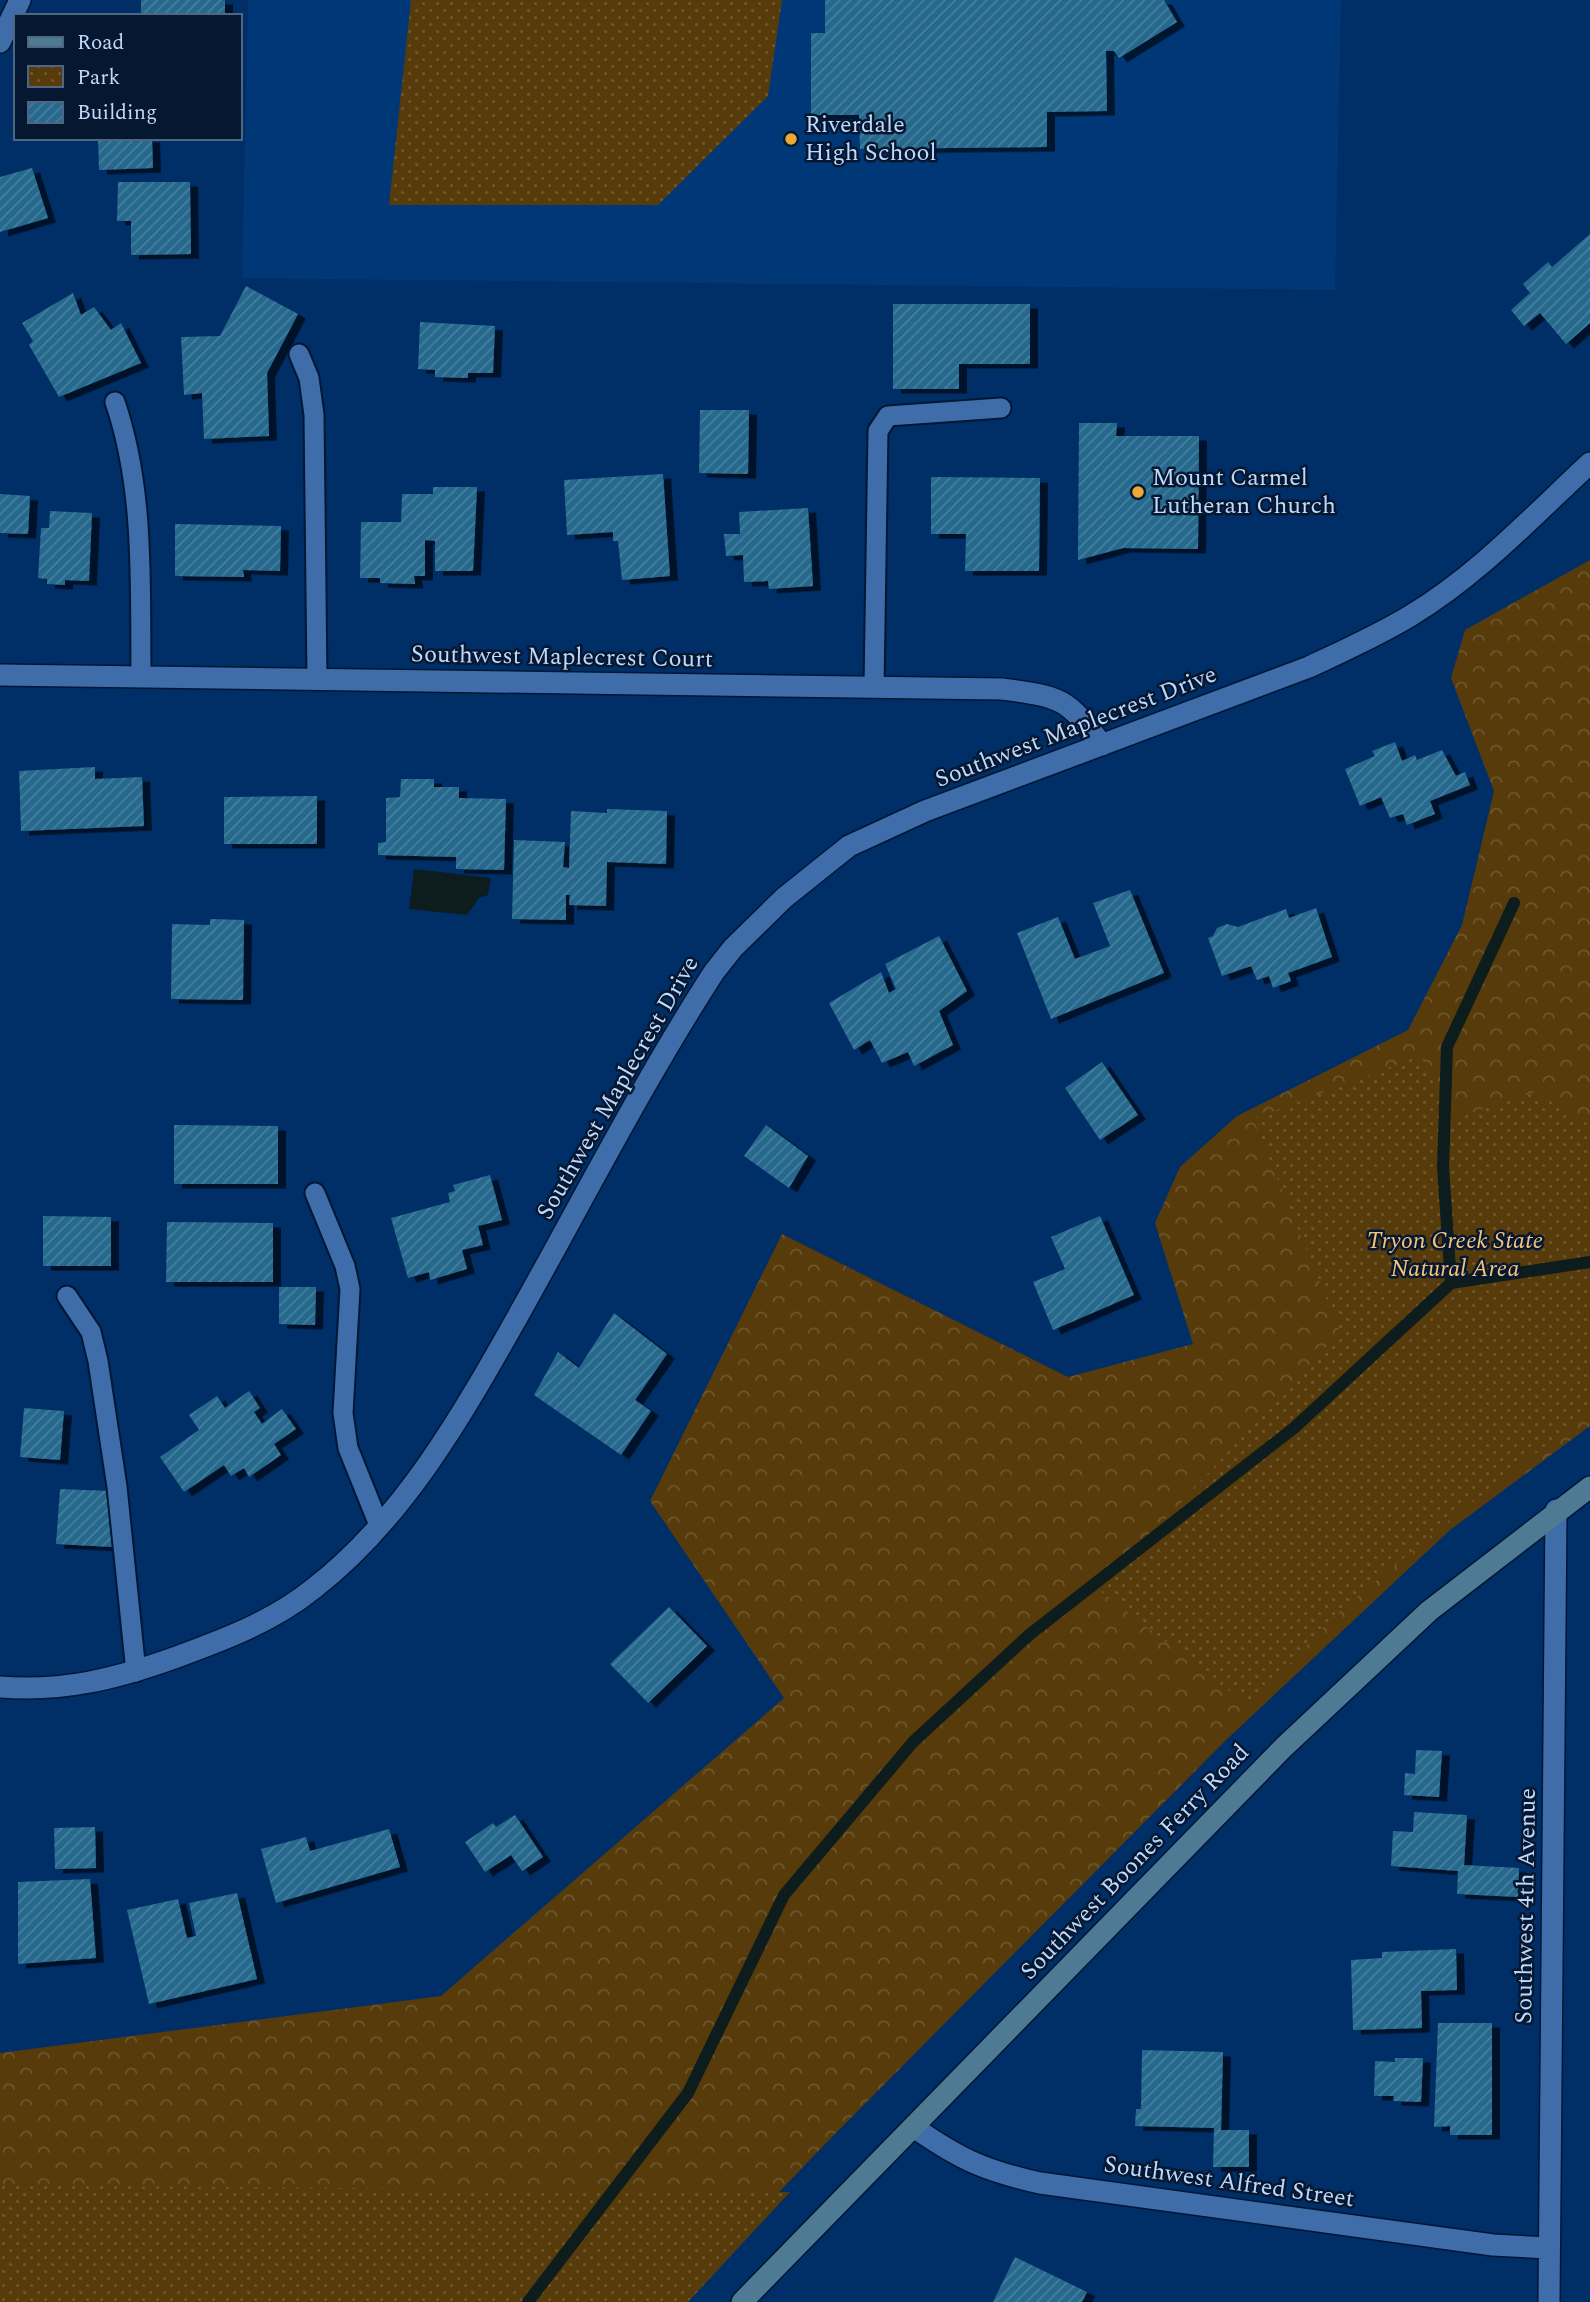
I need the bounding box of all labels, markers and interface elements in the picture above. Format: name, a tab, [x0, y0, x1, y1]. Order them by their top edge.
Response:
legend	[14, 14, 242, 140]
text: Road	[77, 27, 124, 59]
text: Park	[77, 62, 121, 94]
text: Building	[77, 97, 157, 129]
place label: Riverdale High School	[805, 107, 937, 171]
marker: Riverdale High School	[783, 131, 799, 147]
place label: Mount Carmel Lutheran Church	[1152, 460, 1336, 524]
marker: Mount Carmel Lutheran Church	[1130, 484, 1146, 500]
street label: Southwest Maplecrest Court	[411, 636, 713, 678]
street label: Southwest Maplecrest Drive	[930, 657, 1222, 797]
street label: Southwest Maplecrest Drive	[528, 949, 708, 1227]
park label: Tryon Creek State Natural Area	[1367, 1223, 1543, 1287]
street label: Southwest Boones Ferry Road	[1012, 1736, 1258, 1988]
street label: Southwest 4th Avenue	[1506, 1788, 1546, 2024]
street label: Southwest Alfred Street	[1101, 2147, 1357, 2217]

